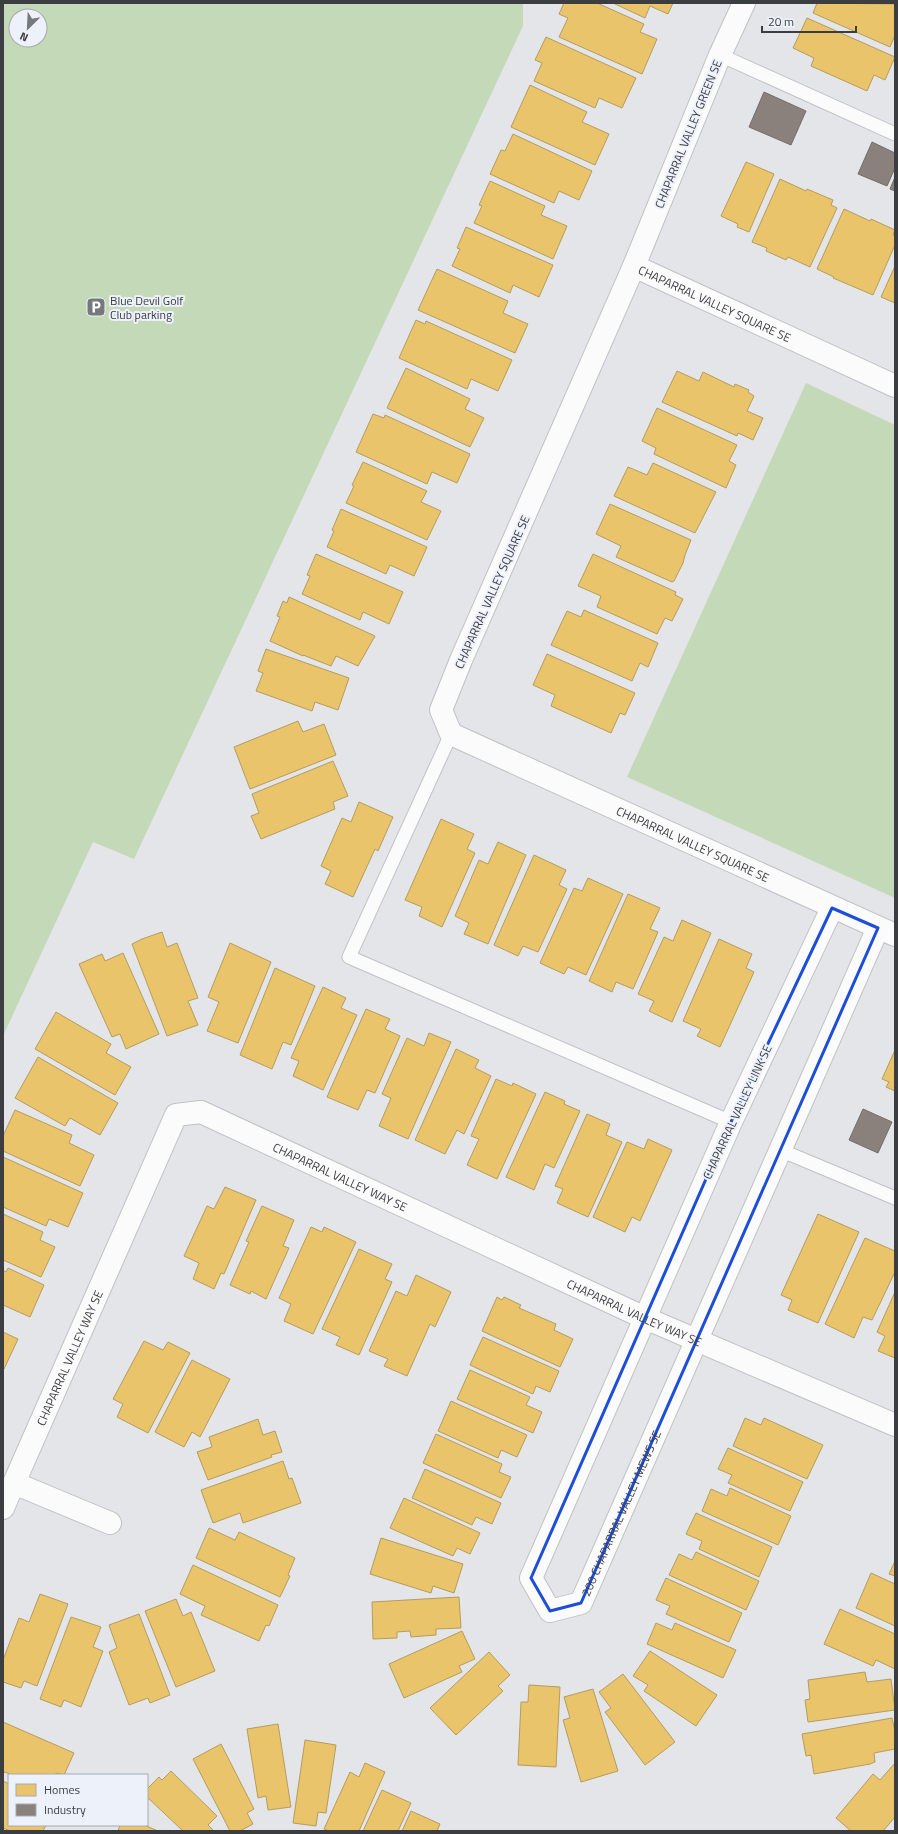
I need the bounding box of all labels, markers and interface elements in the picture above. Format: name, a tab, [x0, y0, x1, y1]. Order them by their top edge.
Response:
north arrow	[8, 8, 48, 48]
scale bar	[762, 8, 856, 34]
text: 20 m	[768, 12, 794, 31]
text: N	[17, 28, 31, 46]
street label: CHAPARRAL VALLEY GREEN SE	[649, 56, 727, 211]
street label: CHAPARRAL VALLEY SQUARE SE	[635, 260, 795, 347]
place label: Blue Devil Golf Club parking	[110, 291, 183, 324]
parking icon: Blue Devil Golf Club parking	[85, 296, 107, 318]
street label: CHAPARRAL VALLEY SQUARE SE	[450, 512, 535, 672]
street label: CHAPARRAL VALLEY SQUARE SE	[613, 801, 773, 887]
street label: CHAPARRAL VALLEY LINK SE	[697, 1041, 777, 1182]
street label: CHAPARRAL VALLEY WAY SE	[270, 1137, 411, 1216]
street label: CHAPARRAL VALLEY WAY SE	[564, 1274, 705, 1351]
street label: CHAPARRAL VALLEY WAY SE	[31, 1287, 107, 1429]
street label: 200 CHAPARRAL VALLEY MEWS SE	[576, 1427, 666, 1599]
legend	[8, 1774, 148, 1826]
text: Homes	[44, 1780, 80, 1799]
text: Industry	[44, 1800, 86, 1819]

